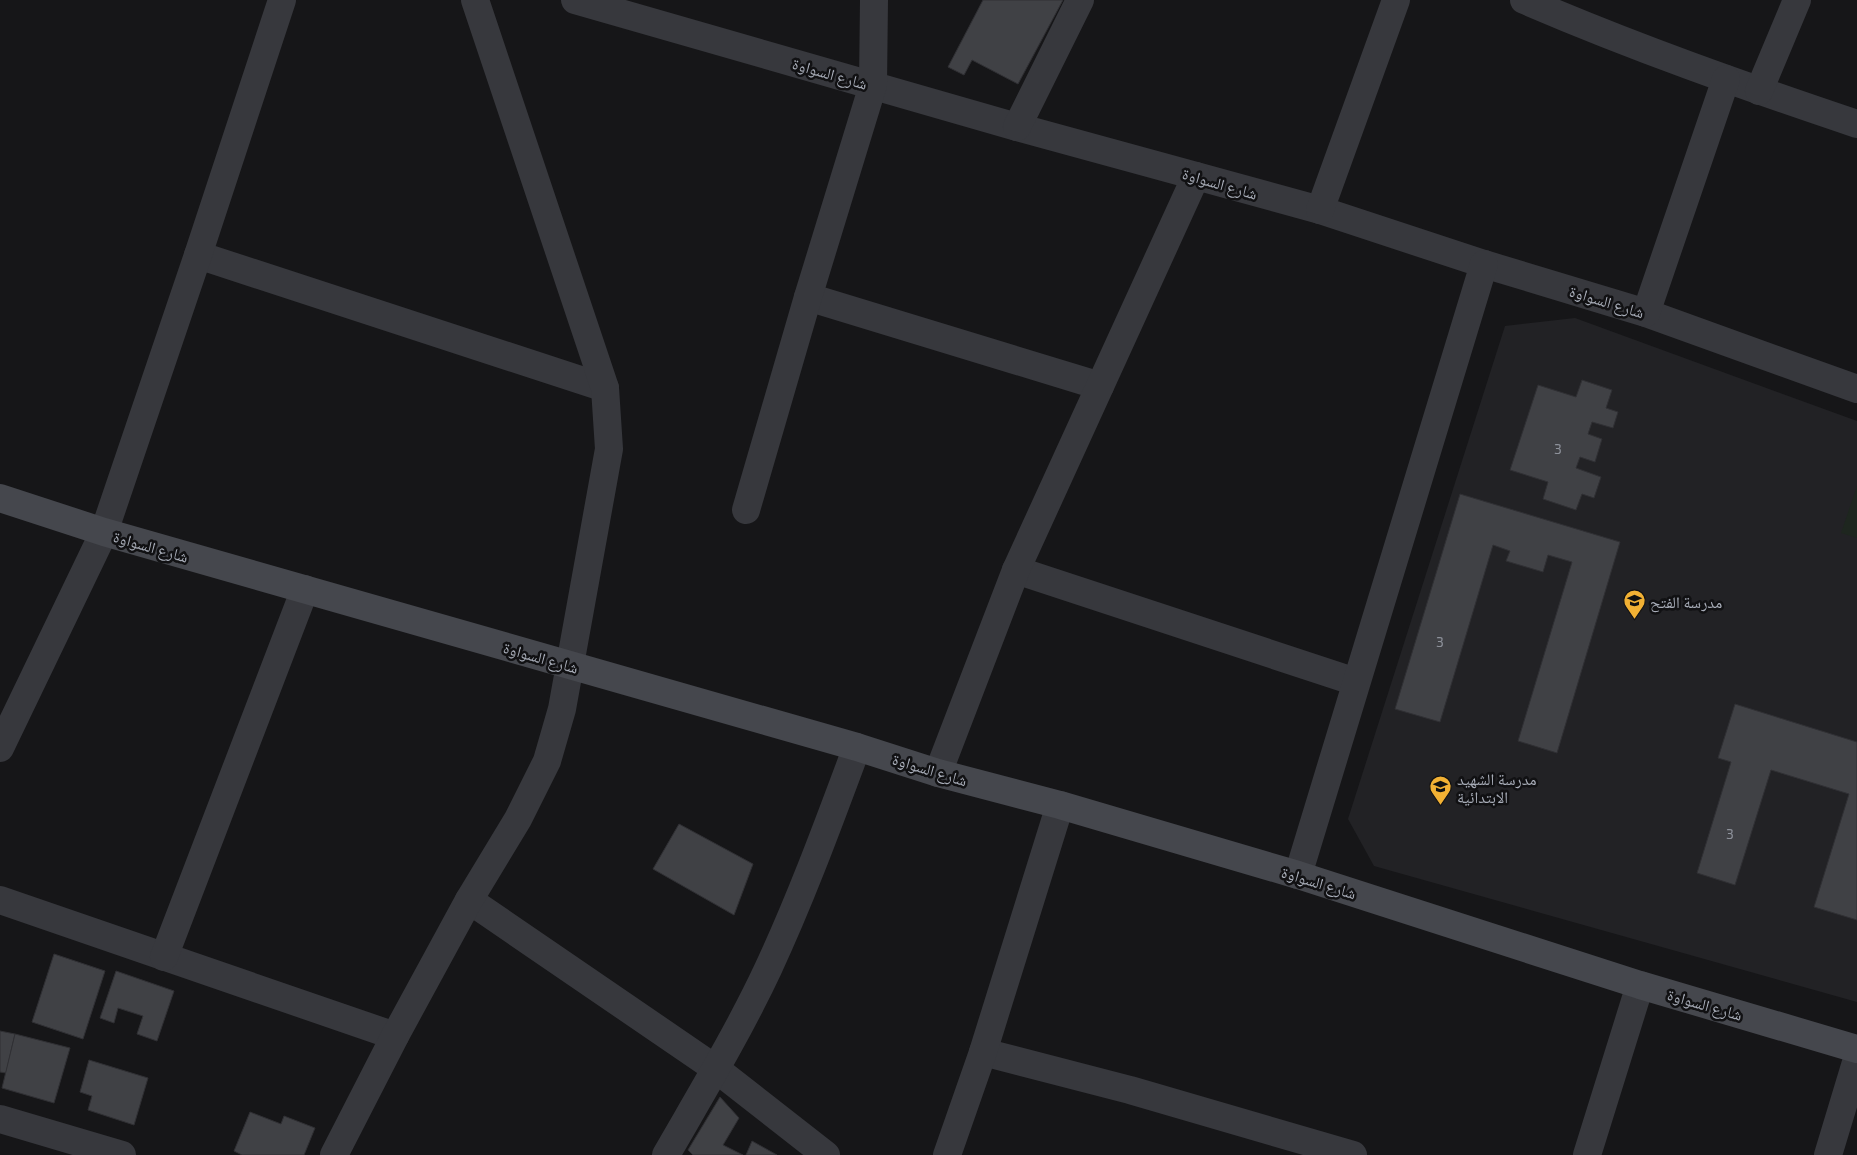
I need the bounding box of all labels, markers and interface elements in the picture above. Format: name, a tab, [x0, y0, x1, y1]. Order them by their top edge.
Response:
street label: شارع السواوة	[790, 53, 870, 95]
street label: شارع السواوة	[1180, 163, 1260, 205]
street label: شارع السواوة	[1567, 281, 1647, 323]
house number: 3	[1554, 440, 1562, 457]
street label: شارع السواوة	[111, 526, 191, 568]
school or university icon: مدرسة الفتح	[1622, 589, 1646, 620]
place label: مدرسة الفتح	[1650, 592, 1722, 613]
house number: 3	[1436, 633, 1444, 650]
street label: شارع السواوة	[501, 637, 581, 679]
street label: شارع السواوة	[890, 749, 970, 791]
place label: مدرسة الشهيد الابتدائية	[1457, 769, 1537, 806]
school or university icon: مدرسة الشهيد الابتدائية	[1429, 775, 1453, 806]
house number: 3	[1726, 825, 1734, 842]
street label: شارع السواوة	[1279, 862, 1359, 904]
street label: شارع السواوة	[1665, 984, 1745, 1026]

